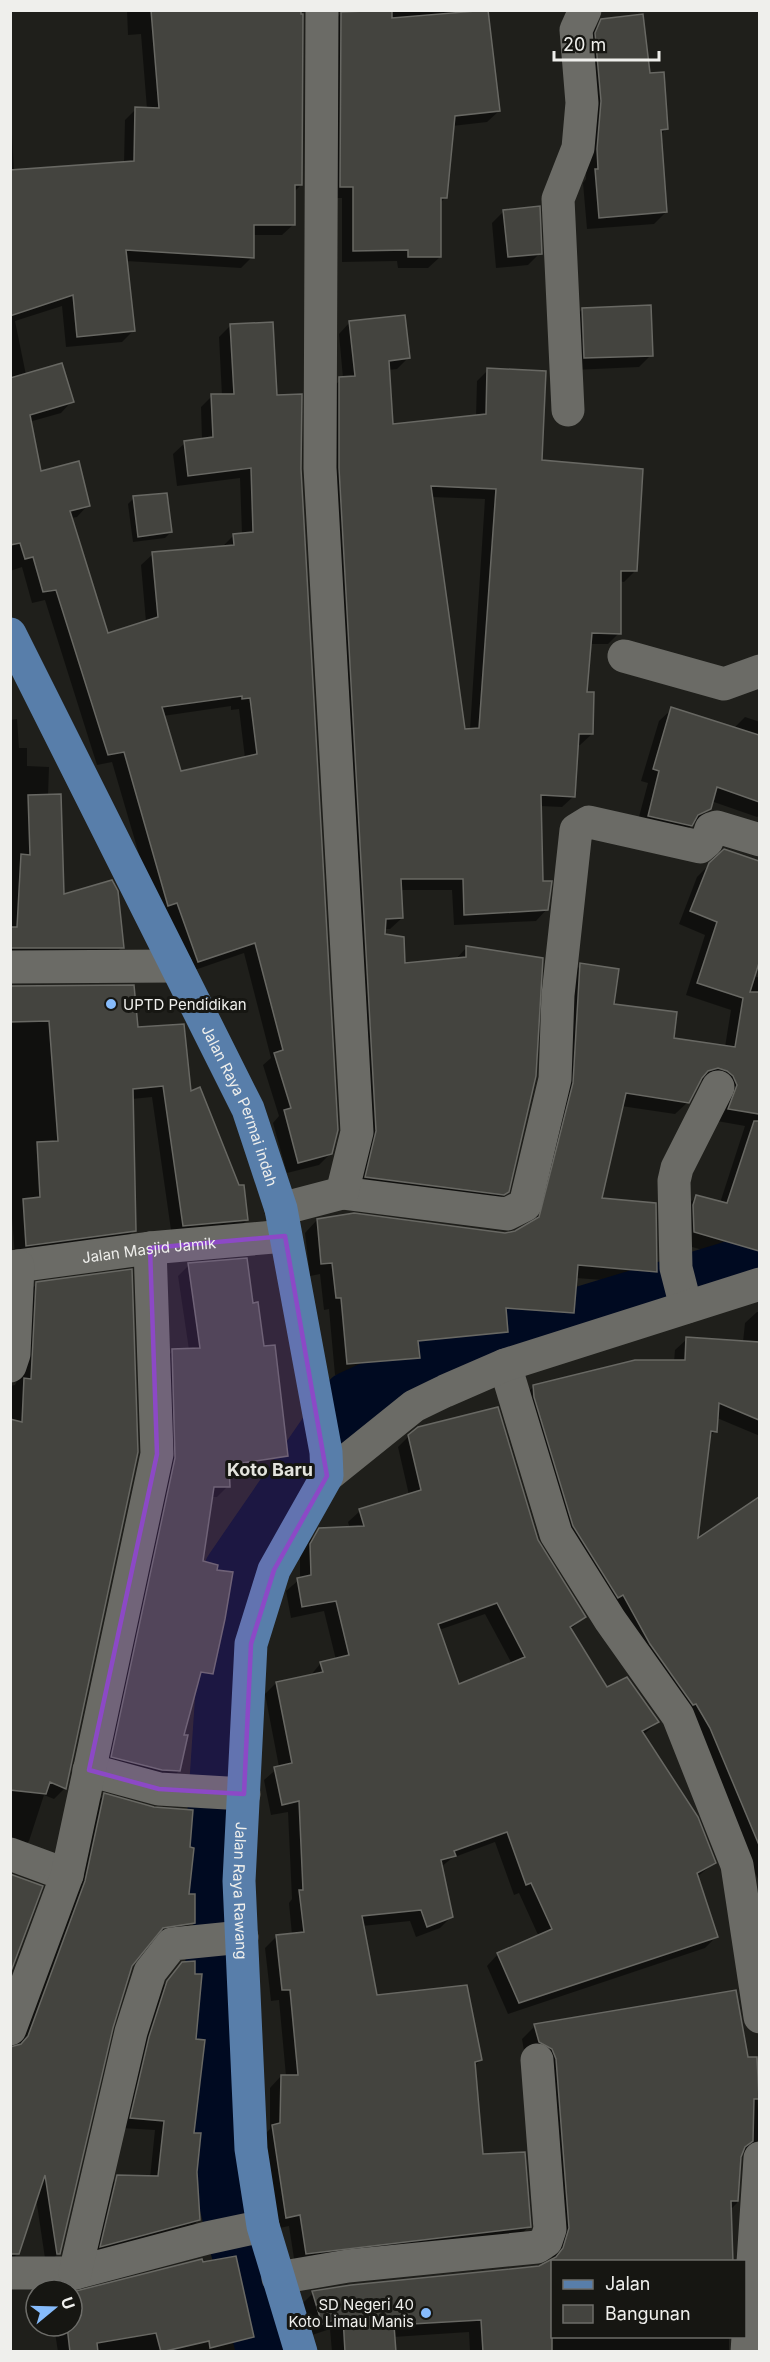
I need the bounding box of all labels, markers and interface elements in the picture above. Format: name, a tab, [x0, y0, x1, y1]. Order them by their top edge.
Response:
scale bar	[554, 24, 659, 62]
text: 20 m	[563, 34, 606, 55]
place label: UPTD Pendidikan	[123, 995, 247, 1014]
marker: UPTD Pendidikan	[104, 997, 118, 1011]
street label: Jalan Raya Permai indah	[198, 1022, 282, 1188]
street label: Jalan Masjid Jamik	[81, 1233, 217, 1267]
district label: Koto Baru	[227, 1459, 313, 1480]
street label: Jalan Raya Rawang	[229, 1821, 252, 1960]
legend	[551, 2260, 746, 2338]
text: Jalan	[605, 2273, 650, 2294]
north arrow	[24, 2278, 84, 2338]
text: U	[57, 2294, 80, 2312]
place label: SD Negeri 40 Koto Limau Manis	[288, 2295, 414, 2331]
text: Bangunan	[605, 2303, 691, 2324]
marker: SD Negeri 40 Koto Limau Manis	[419, 2306, 433, 2320]

